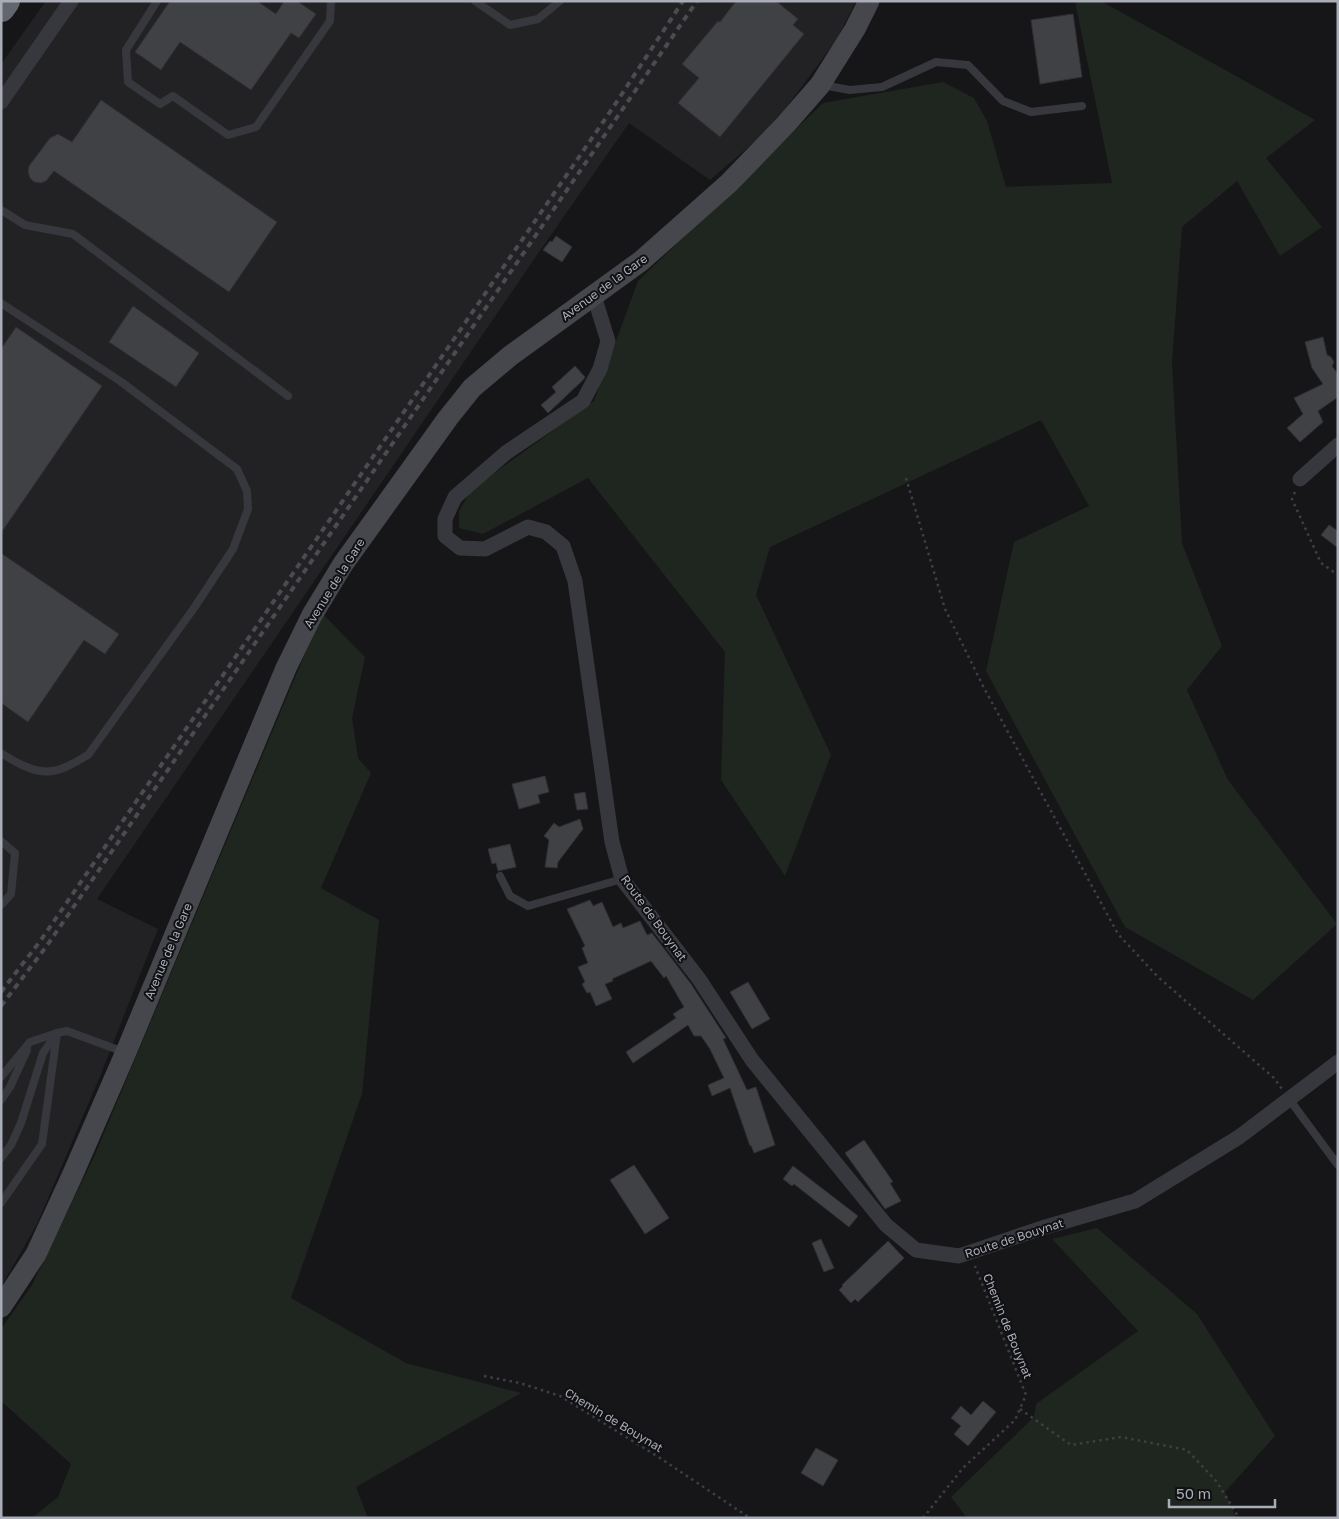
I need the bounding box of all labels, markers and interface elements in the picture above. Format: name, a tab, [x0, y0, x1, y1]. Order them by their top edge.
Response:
street label: Avenue de la Gare	[558, 251, 650, 323]
street label: Avenue de la Gare	[300, 535, 368, 631]
street label: Route de Bouynat	[618, 872, 690, 964]
street label: Avenue de la Gare	[141, 901, 195, 1001]
street label: Route de Bouynat	[963, 1215, 1065, 1261]
street label: Chemin de Bouynat	[980, 1271, 1036, 1381]
street label: Chemin de Bouynat	[562, 1385, 666, 1455]
scale bar	[1169, 1476, 1275, 1508]
text: 50 m	[1176, 1484, 1211, 1502]

